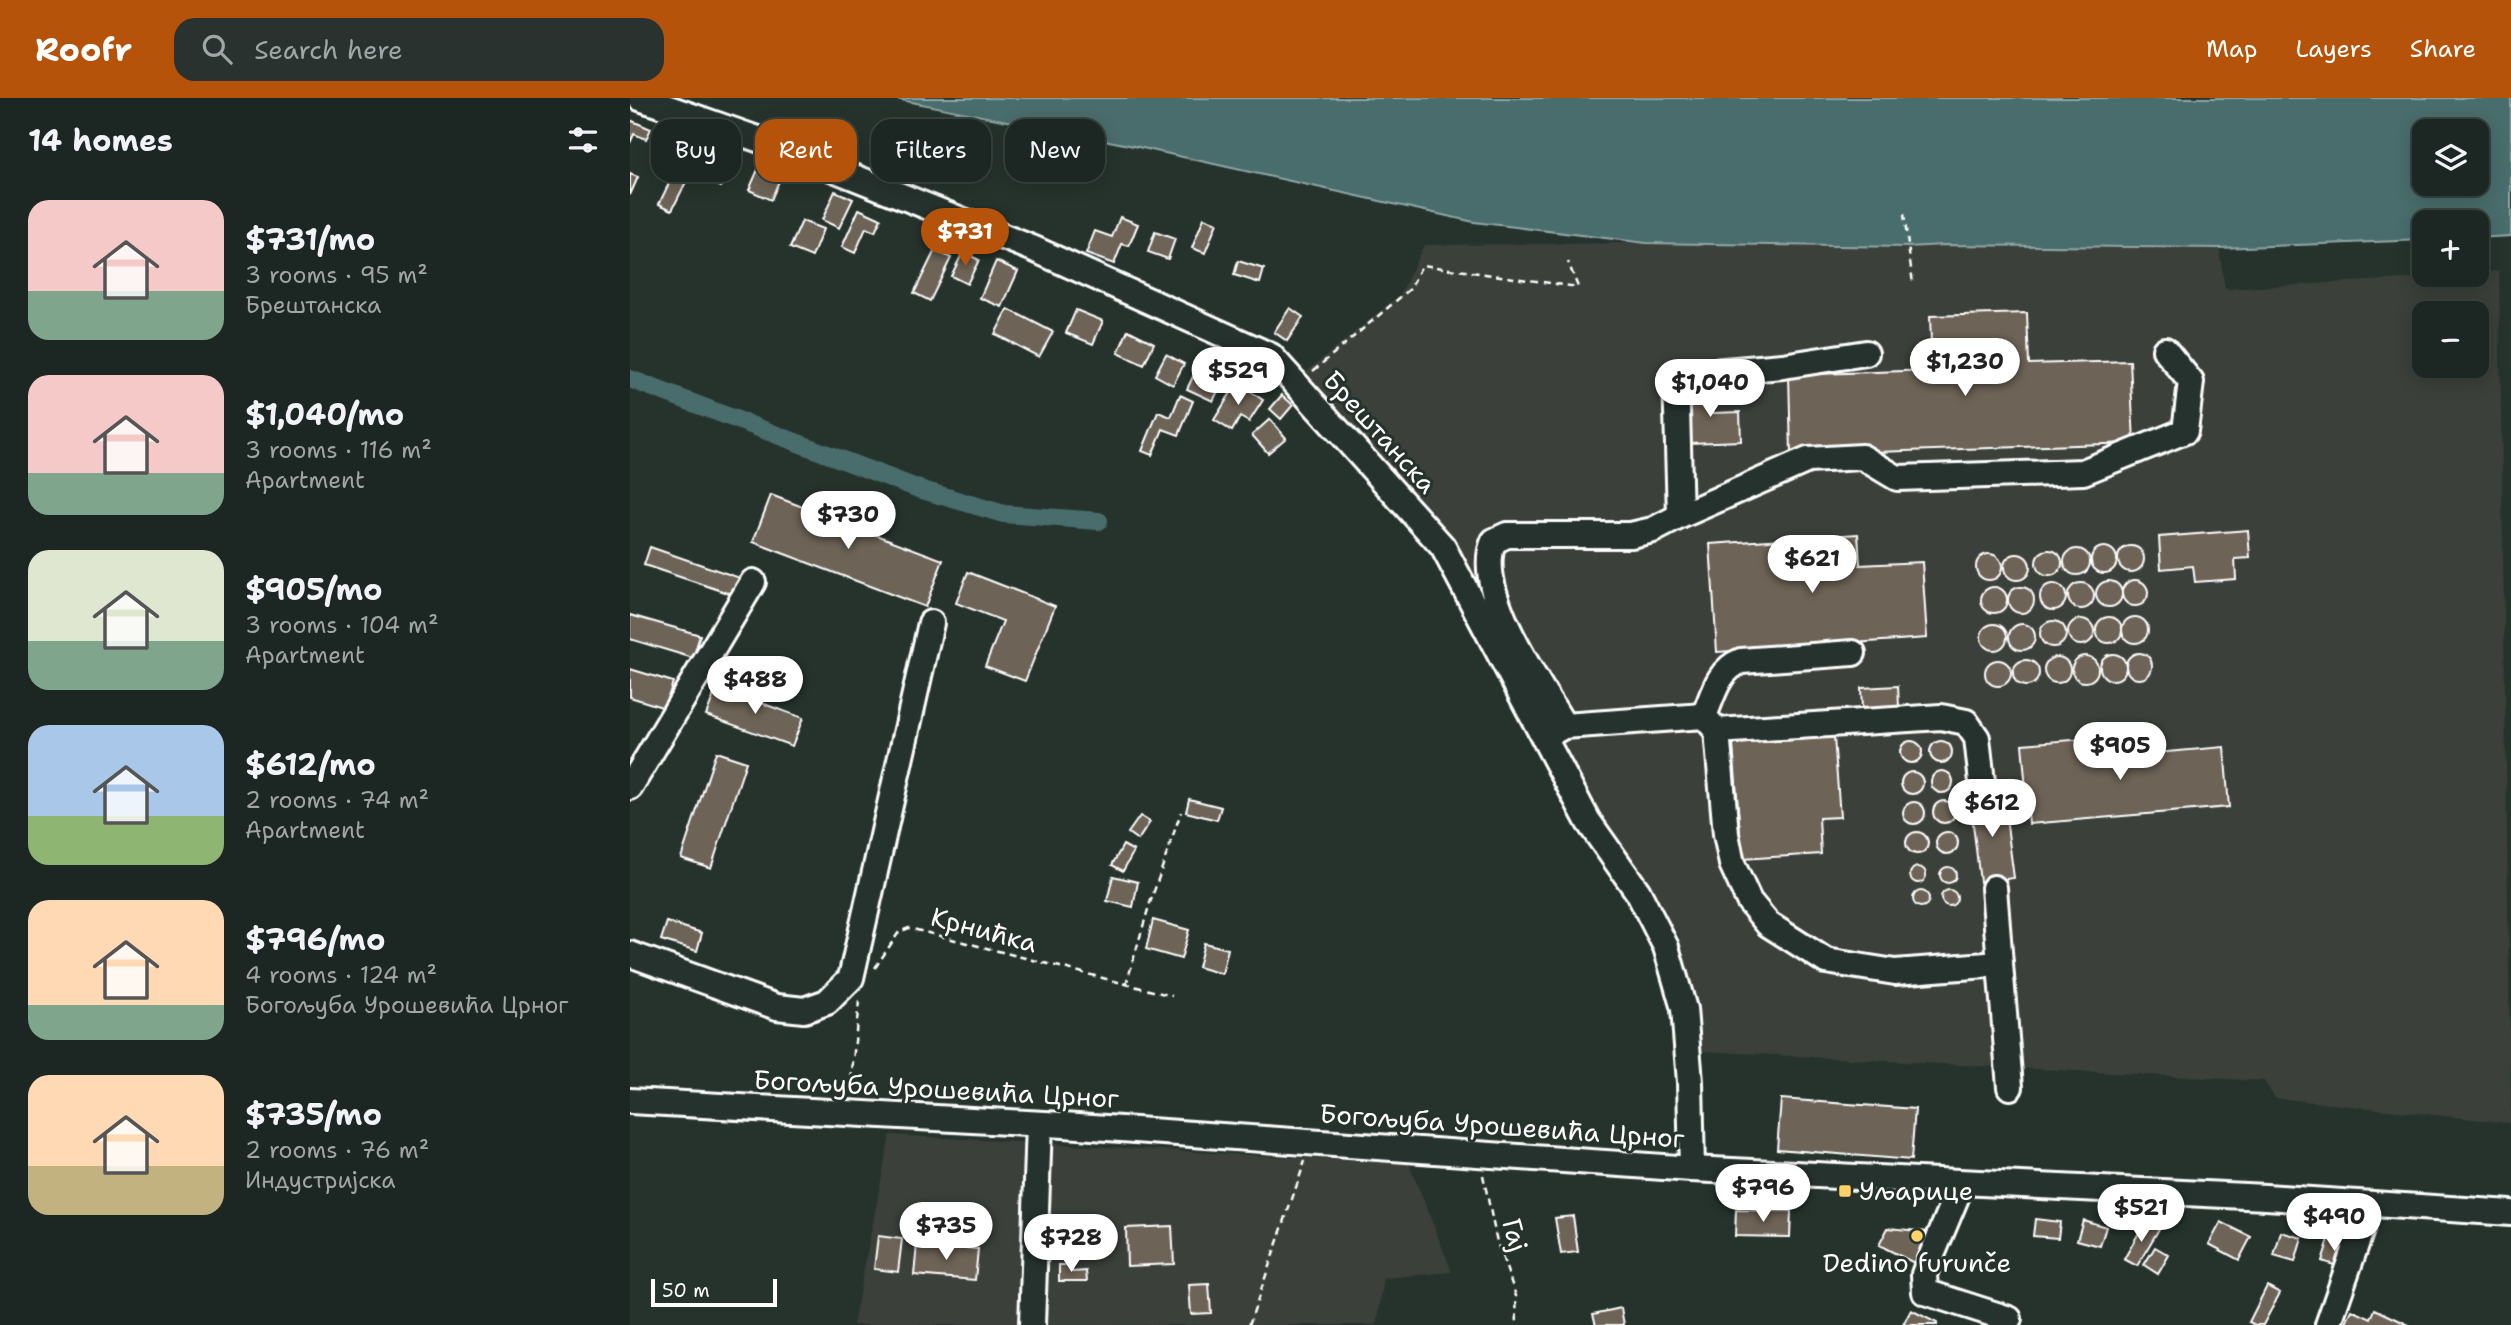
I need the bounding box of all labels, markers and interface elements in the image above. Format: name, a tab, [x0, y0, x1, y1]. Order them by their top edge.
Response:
search box	[174, 18, 664, 81]
text: Roofr	[35, 27, 132, 72]
icon: search	[198, 30, 236, 68]
text: Search here	[254, 32, 403, 67]
text: Map	[2206, 33, 2257, 65]
text: Layers	[2295, 33, 2372, 65]
text: Share	[2410, 33, 2476, 65]
chip: Buy	[651, 119, 741, 182]
chip: Rent	[755, 119, 857, 182]
chip: Filters	[871, 119, 991, 182]
chip: New	[1005, 119, 1105, 182]
map controls	[2412, 119, 2489, 378]
button: layers	[2412, 119, 2489, 196]
text: 14 homes	[28, 120, 173, 161]
icon: filters	[564, 121, 602, 159]
pin: $731	[924, 208, 1006, 268]
button: +	[2412, 210, 2489, 287]
text: $731	[937, 216, 993, 246]
text: $731/mo	[245, 219, 375, 260]
icon: home	[84, 228, 168, 312]
text: 3 rooms · 95 m²	[245, 260, 428, 290]
text: Брештанска	[245, 290, 381, 320]
button: −	[2412, 301, 2489, 378]
pin: $1,230	[1908, 338, 2022, 398]
text: $1,230	[1926, 346, 2004, 376]
pin: $529	[1197, 348, 1279, 407]
text: $529	[1208, 355, 1268, 385]
pin: $1,040	[1653, 360, 1767, 419]
street label: Брештанска	[1316, 363, 1445, 501]
text: $1,040	[1671, 367, 1749, 397]
text: $1,040/mo	[245, 394, 404, 435]
icon: home	[84, 403, 168, 487]
text: 3 rooms · 116 m²	[245, 435, 432, 465]
text: Apartment	[245, 465, 365, 495]
pin: $730	[807, 491, 889, 551]
text: $730	[817, 499, 879, 529]
pin: $621	[1771, 536, 1853, 595]
text: $621	[1784, 543, 1840, 573]
text: $905/mo	[245, 569, 382, 610]
icon: home	[84, 578, 168, 662]
text: 3 rooms · 104 m²	[245, 610, 438, 640]
text: Apartment	[245, 640, 365, 670]
pin: $488	[714, 656, 796, 716]
text: $488	[723, 664, 787, 694]
pin: $905	[2079, 722, 2161, 782]
text: $905	[2089, 730, 2151, 760]
text: $612/mo	[245, 744, 376, 785]
icon: home	[84, 753, 168, 837]
pin: $612	[1951, 780, 2033, 839]
text: 2 rooms · 74 m²	[245, 785, 429, 815]
text: $612	[1964, 787, 2020, 817]
text: Apartment	[245, 815, 365, 845]
street label: Крнићка	[927, 899, 1041, 960]
text: $796/mo	[245, 919, 385, 960]
icon: home	[84, 928, 168, 1012]
text: 4 rooms · 124 m²	[245, 960, 437, 990]
text: Богољуба Урошевића Црног	[245, 990, 569, 1020]
street label: Богољуба Урошевића Црног	[752, 1061, 1120, 1116]
text: $735/mo	[245, 1094, 382, 1135]
street label: Богољуба Урошевића Црног	[1318, 1095, 1686, 1156]
icon: home	[84, 1103, 168, 1187]
text: 2 rooms · 76 m²	[245, 1135, 429, 1165]
pin: $796	[1722, 1164, 1804, 1224]
text: Индустријска	[245, 1165, 396, 1195]
text: $796	[1731, 1172, 1795, 1202]
place label: Уљарице	[1859, 1173, 1973, 1208]
marker: Уљарице	[1837, 1183, 1853, 1199]
pin: $521	[2100, 1184, 2182, 1244]
text: $521	[2113, 1192, 2169, 1222]
pin: $490	[2293, 1194, 2375, 1253]
text: $490	[2302, 1201, 2366, 1231]
pin: $735	[905, 1202, 987, 1262]
text: $735	[916, 1210, 976, 1240]
pin: $728	[1030, 1214, 1112, 1274]
street label: Гај	[1494, 1215, 1537, 1255]
text: $728	[1040, 1222, 1102, 1252]
marker: Dedino furunče	[1909, 1228, 1925, 1244]
place label: Dedino furunče	[1823, 1245, 2011, 1280]
scale bar	[651, 1276, 777, 1308]
text: 50 m	[662, 1278, 710, 1303]

